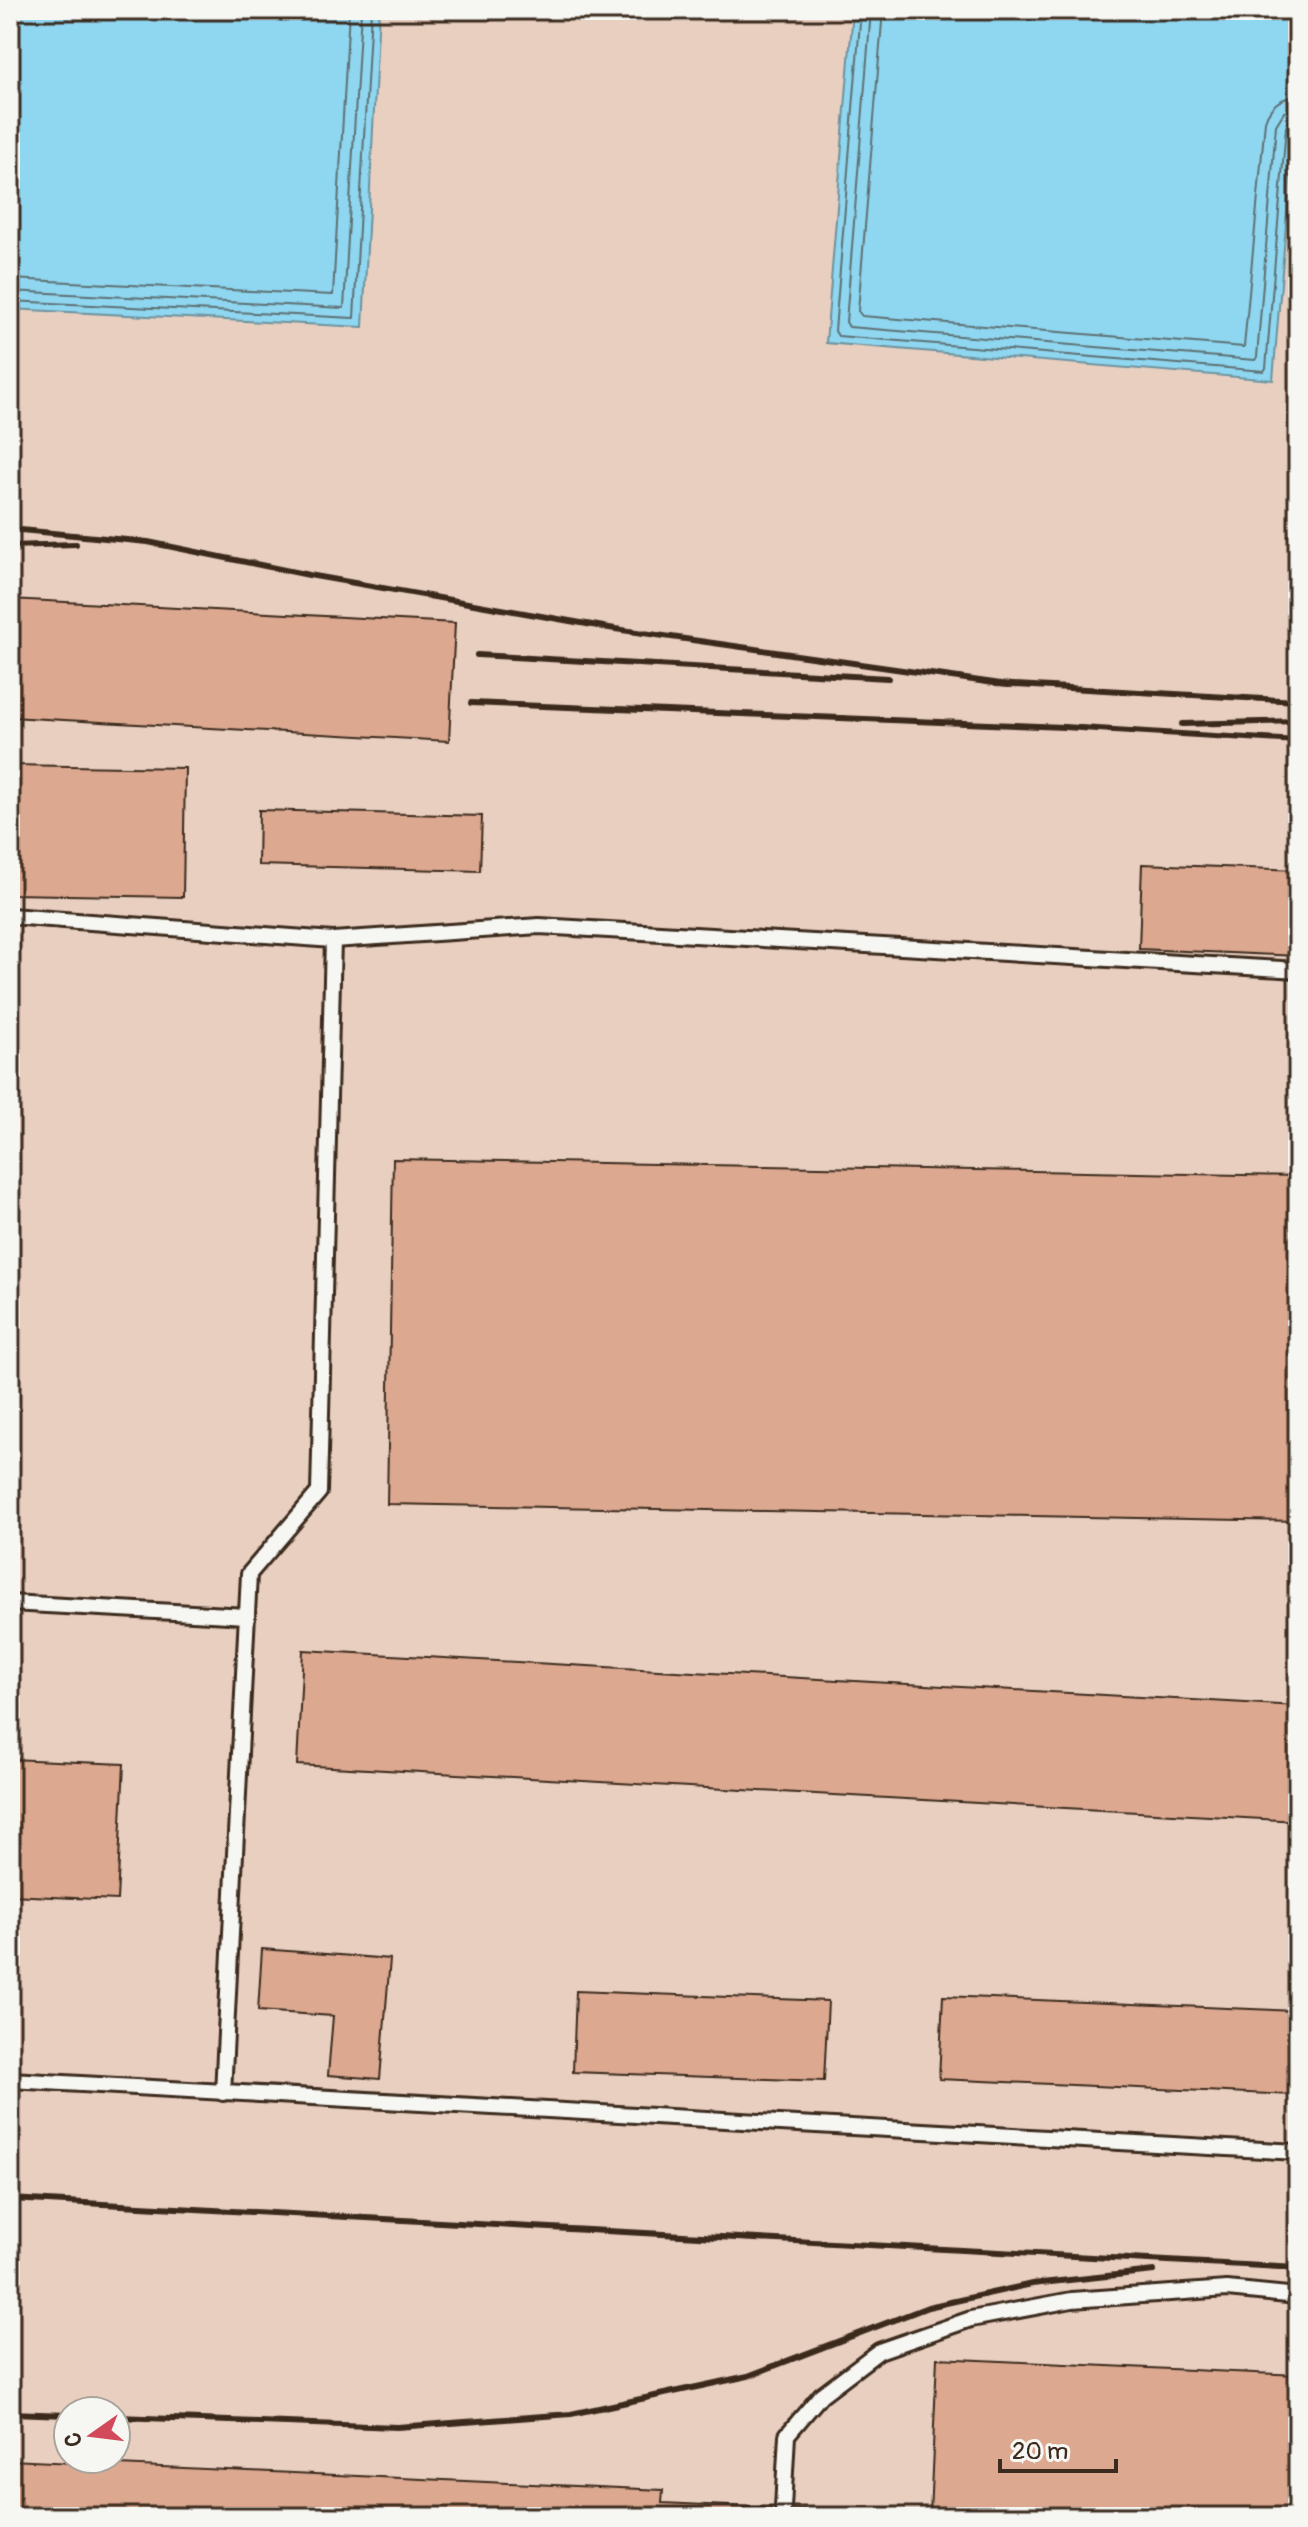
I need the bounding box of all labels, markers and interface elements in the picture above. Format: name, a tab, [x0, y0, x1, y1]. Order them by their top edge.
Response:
north arrow	[52, 2395, 132, 2475]
scale bar	[1000, 2423, 1116, 2473]
text: С	[58, 2429, 89, 2450]
text: 20 m	[1012, 2437, 1068, 2466]

